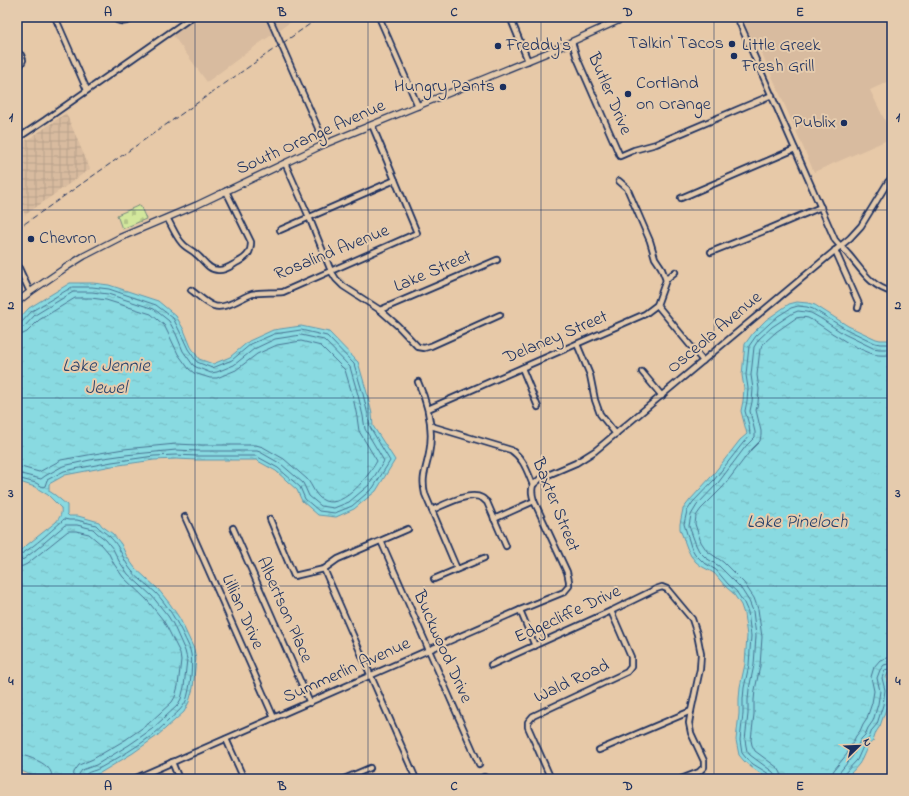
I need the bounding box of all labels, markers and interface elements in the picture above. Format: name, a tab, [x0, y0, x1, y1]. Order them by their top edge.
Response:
text: A	[104, 3, 112, 22]
text: B	[277, 3, 287, 22]
text: C	[450, 3, 458, 22]
text: D	[622, 3, 633, 22]
text: E	[796, 3, 804, 22]
place label: Talkin' Tacos	[628, 31, 724, 57]
place label: Freddy's	[505, 33, 571, 59]
place label: Little Greek Fresh Grill	[741, 33, 821, 80]
marker: Talkin' Tacos	[727, 39, 737, 49]
marker: Freddy's	[493, 41, 503, 51]
street label: Butler Drive	[580, 48, 638, 140]
marker: Little Greek Fresh Grill	[729, 51, 739, 61]
place label: Cortland on Orange	[636, 71, 712, 119]
place label: Hungry Pants	[394, 74, 495, 101]
marker: Hungry Pants	[498, 82, 508, 92]
marker: Cortland on Orange	[623, 89, 633, 99]
street label: South Orange Avenue	[232, 93, 391, 183]
text: 1	[9, 108, 14, 127]
text: 1	[896, 108, 901, 127]
place label: Publix	[793, 110, 836, 136]
marker: Publix	[839, 118, 849, 128]
street label: Rosalind Avenue	[271, 218, 394, 288]
place label: Chevron	[39, 226, 96, 252]
marker: Chevron	[26, 234, 36, 244]
street label: Lake Street	[390, 244, 476, 300]
street label: Osceola Avenue	[662, 285, 769, 381]
text: 2	[7, 296, 15, 315]
text: 2	[894, 296, 902, 315]
street label: Delaney Street	[499, 304, 612, 372]
water label: Lake Jennie Jewel	[62, 353, 151, 402]
street label: Baxter Street	[524, 453, 586, 556]
text: 3	[7, 484, 14, 503]
text: 3	[894, 484, 901, 503]
water label: Lake Pineloch	[747, 509, 848, 536]
street label: Albertson Place	[249, 553, 319, 668]
street label: Lillian Drive	[214, 570, 270, 655]
street label: Edgecliffe Drive	[511, 579, 627, 652]
street label: Buckwood Drive	[405, 586, 479, 708]
street label: Summerlin Avenue	[279, 631, 416, 711]
street label: Wald Road	[530, 653, 614, 711]
text: 4	[7, 672, 14, 691]
text: 4	[894, 672, 901, 691]
north arrow	[839, 726, 879, 766]
text: N	[858, 736, 876, 749]
text: A	[104, 777, 112, 796]
text: B	[277, 777, 287, 796]
text: C	[450, 777, 458, 796]
text: D	[622, 777, 633, 796]
text: E	[796, 777, 804, 796]

